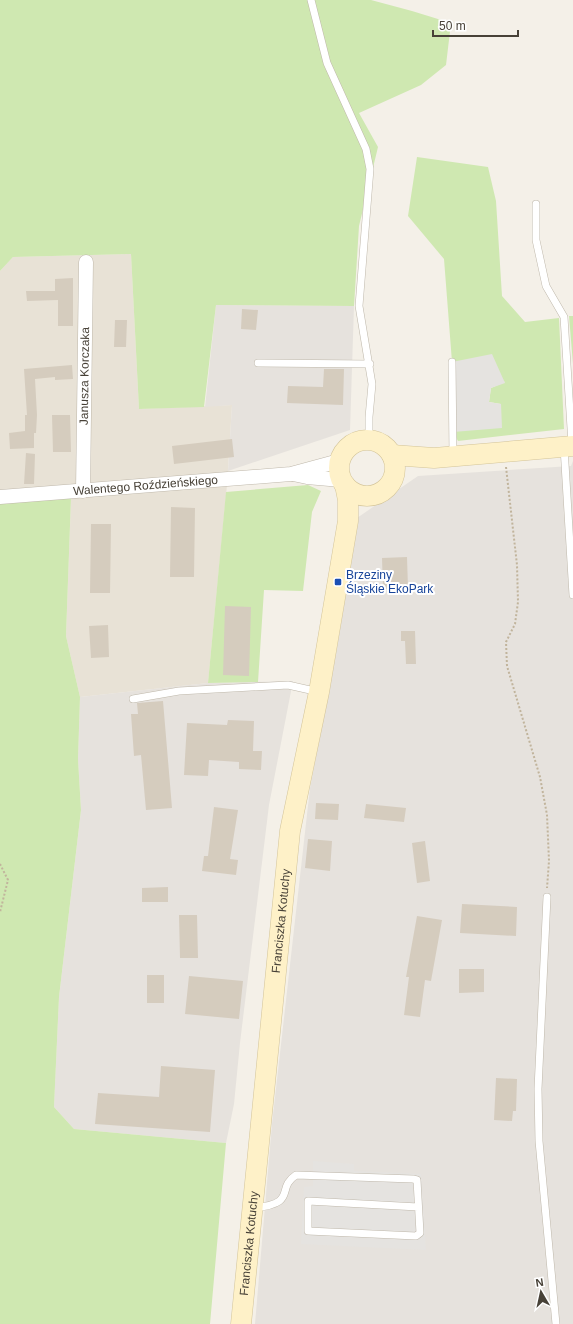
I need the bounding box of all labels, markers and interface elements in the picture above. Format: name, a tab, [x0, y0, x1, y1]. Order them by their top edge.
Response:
scale bar	[433, 12, 518, 38]
text: 50 m	[439, 19, 466, 33]
street label: Janusza Korczaka	[77, 327, 92, 425]
street label: Walentego Roździeńskiego	[73, 473, 219, 498]
place label: Brzeziny Śląskie EkoPark	[346, 568, 434, 596]
marker: Brzeziny Śląskie EkoPark	[333, 577, 343, 587]
street label: Franciszka Kotuchy	[269, 868, 293, 974]
street label: Franciszka Kotuchy	[237, 1191, 261, 1296]
north arrow	[521, 1272, 561, 1312]
text: N	[535, 1276, 544, 1289]

